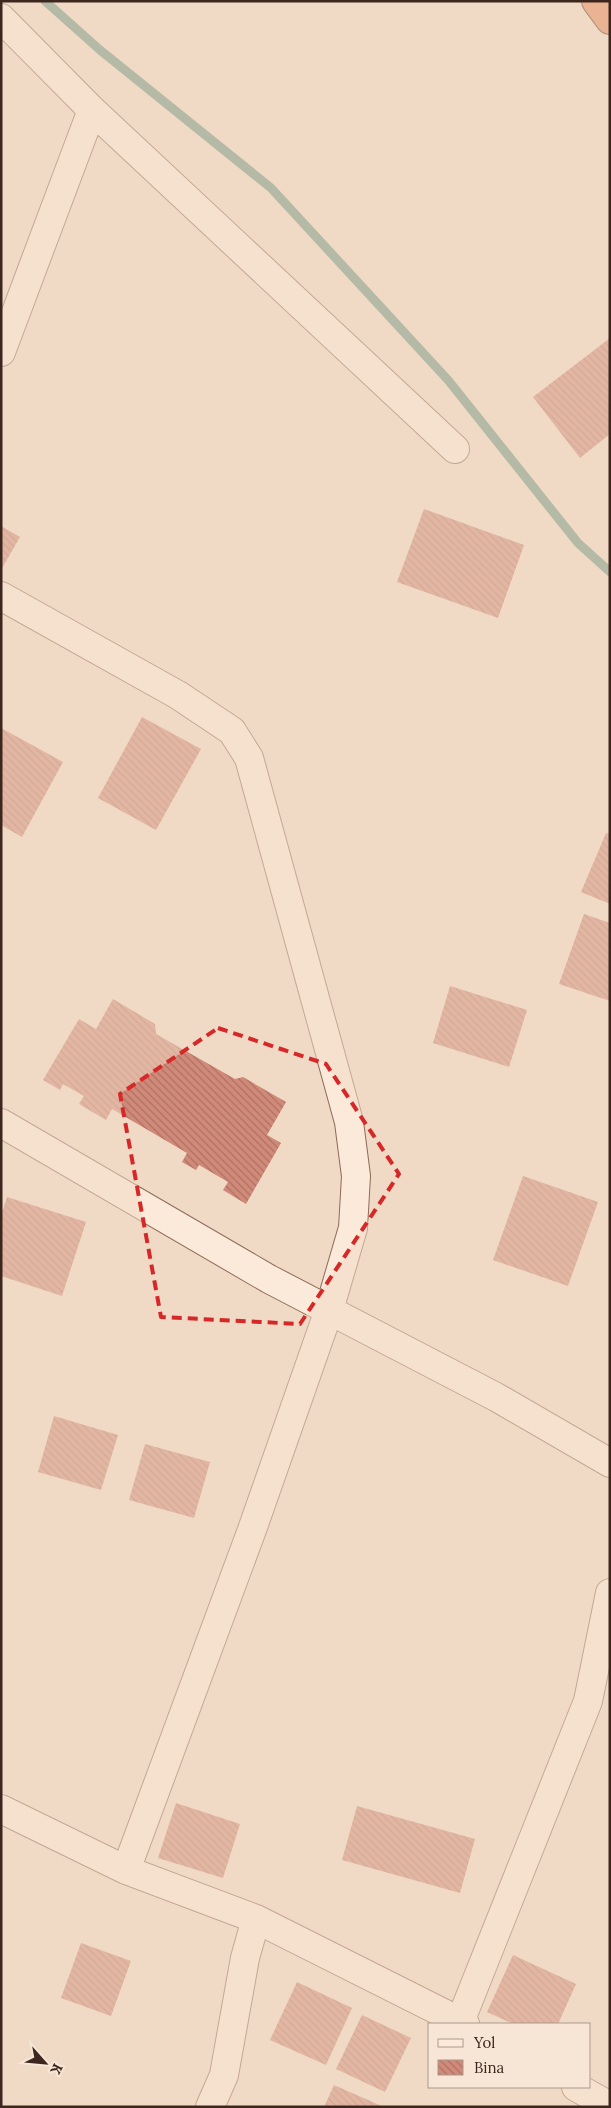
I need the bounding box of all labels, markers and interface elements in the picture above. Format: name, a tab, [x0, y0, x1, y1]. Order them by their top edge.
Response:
legend	[428, 2023, 591, 2088]
text: Yol	[473, 2033, 495, 2052]
north arrow	[20, 2038, 70, 2088]
text: Bina	[474, 2058, 505, 2077]
text: K	[46, 2060, 67, 2077]

